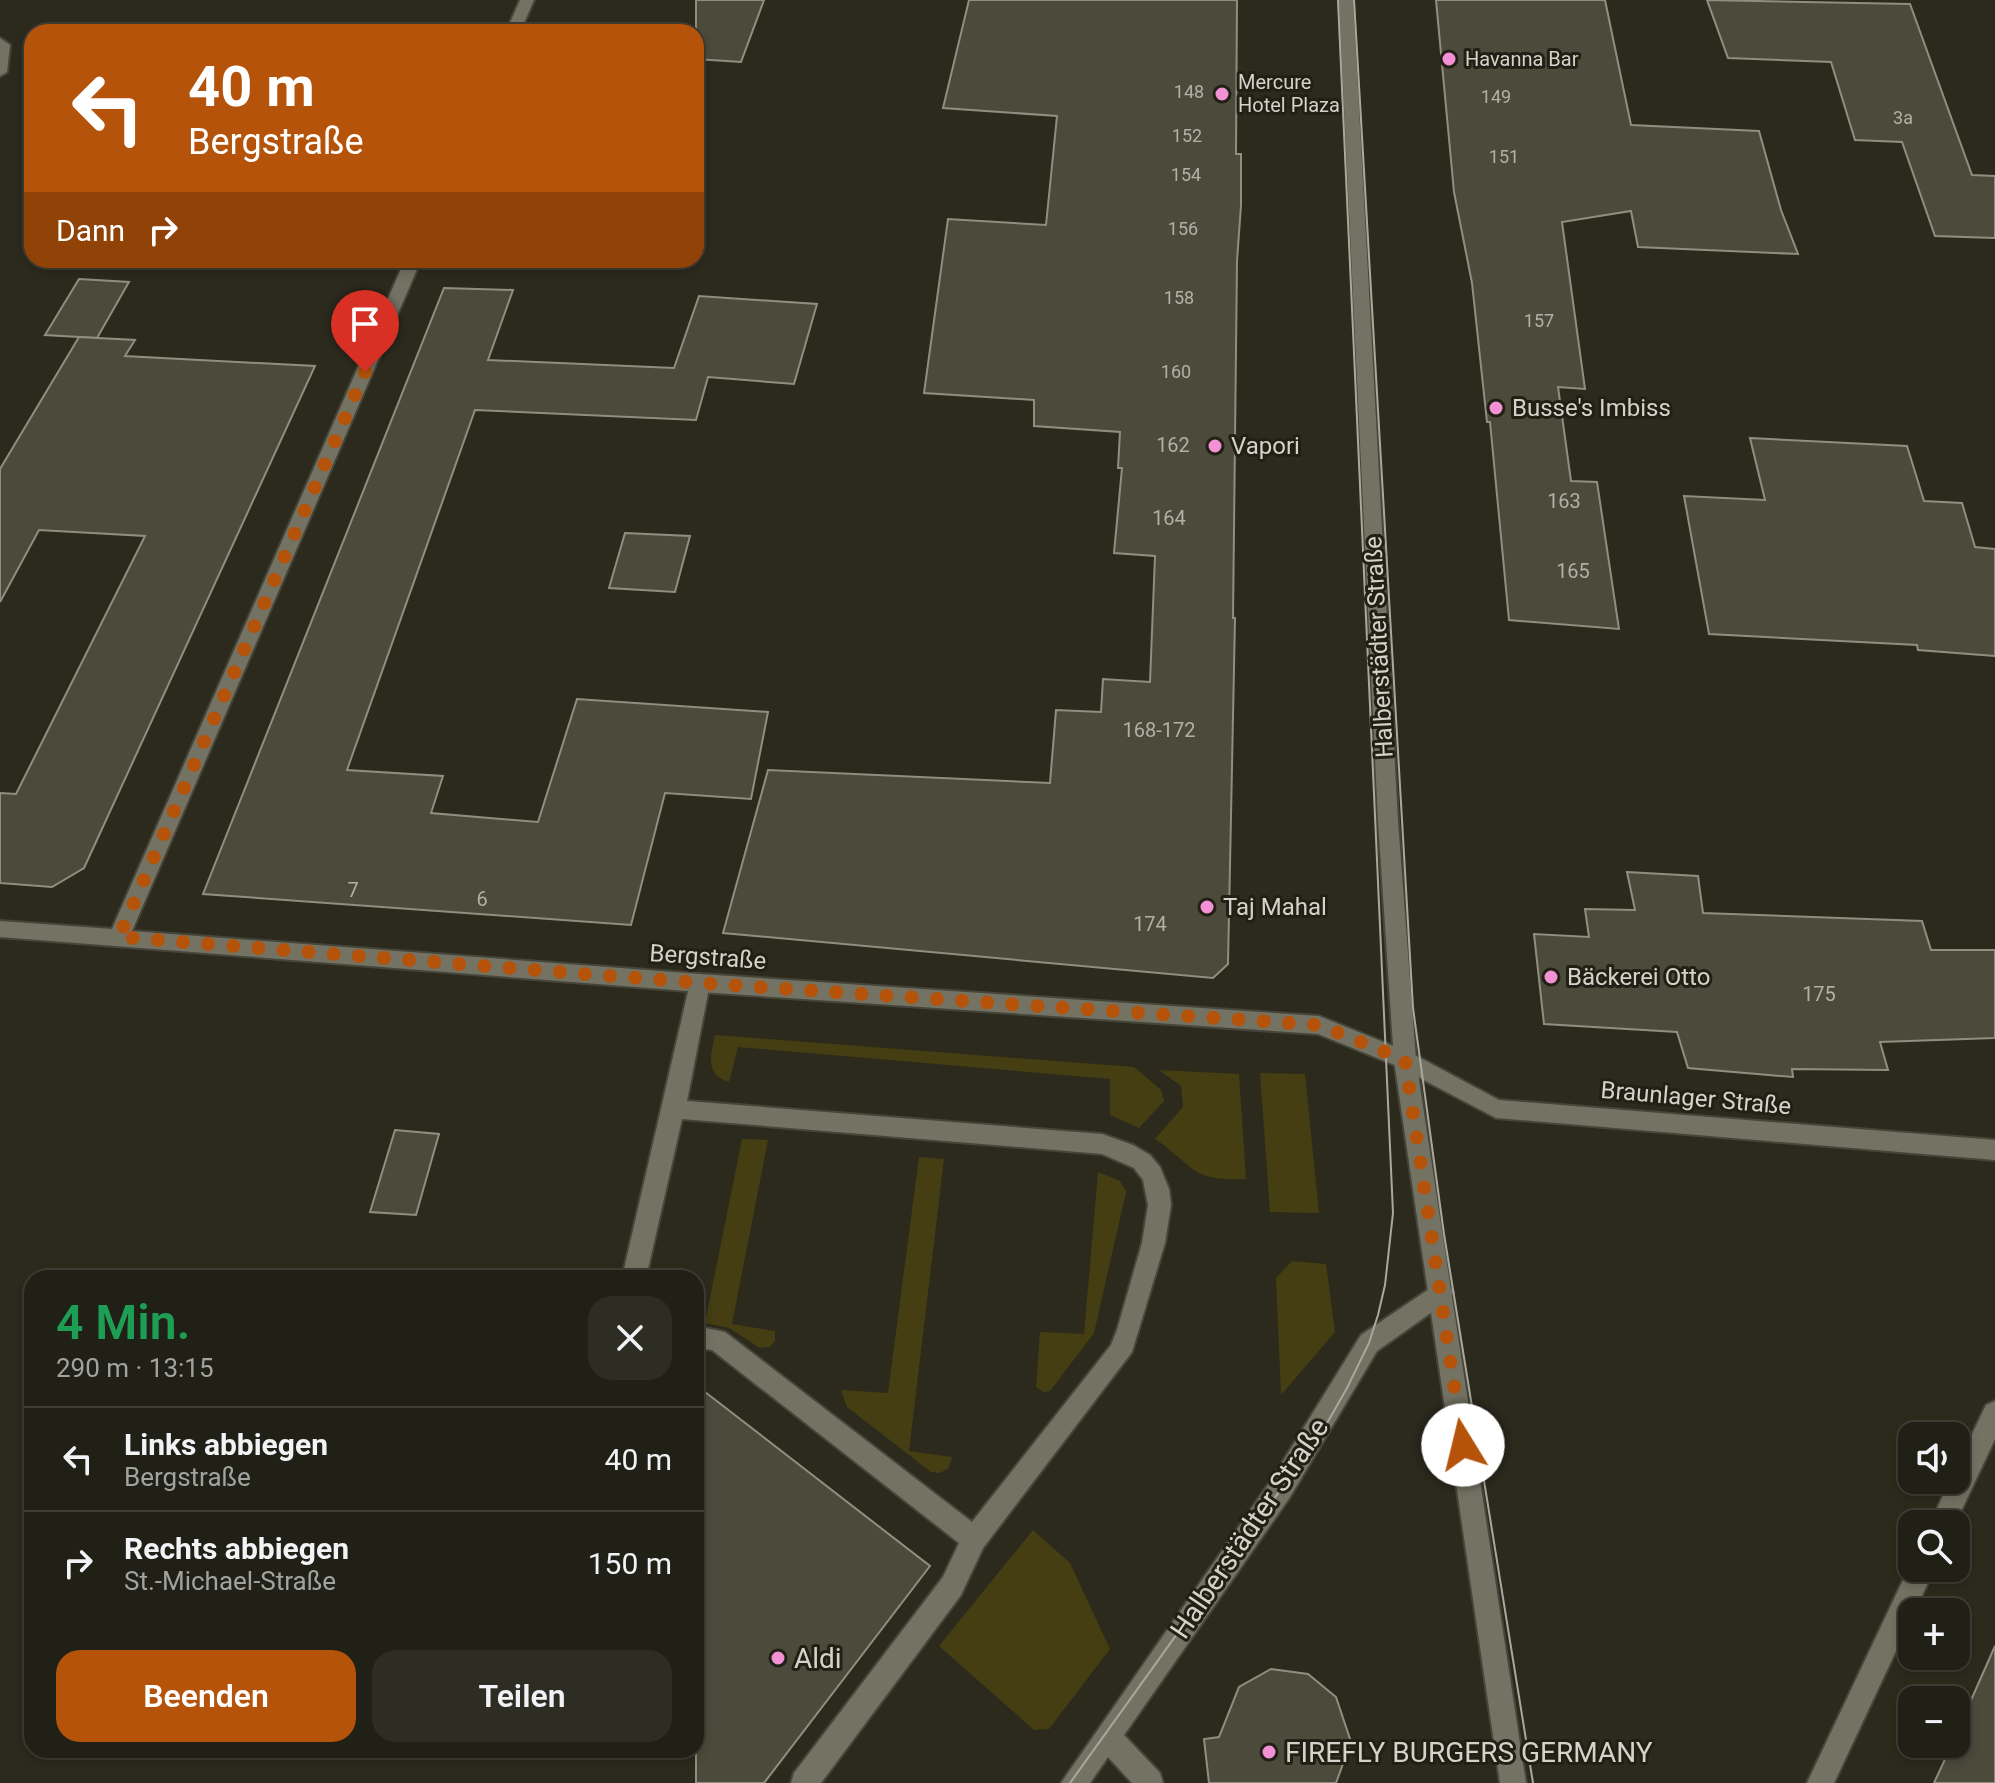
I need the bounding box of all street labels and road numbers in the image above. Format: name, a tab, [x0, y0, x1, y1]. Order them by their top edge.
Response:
street label: Halberstädter Straße	[1359, 536, 1399, 758]
street label: Bergstraße	[649, 939, 767, 975]
street label: Braunlager Straße	[1600, 1076, 1792, 1120]
street label: Halberstädter Straße	[1163, 1412, 1335, 1645]

